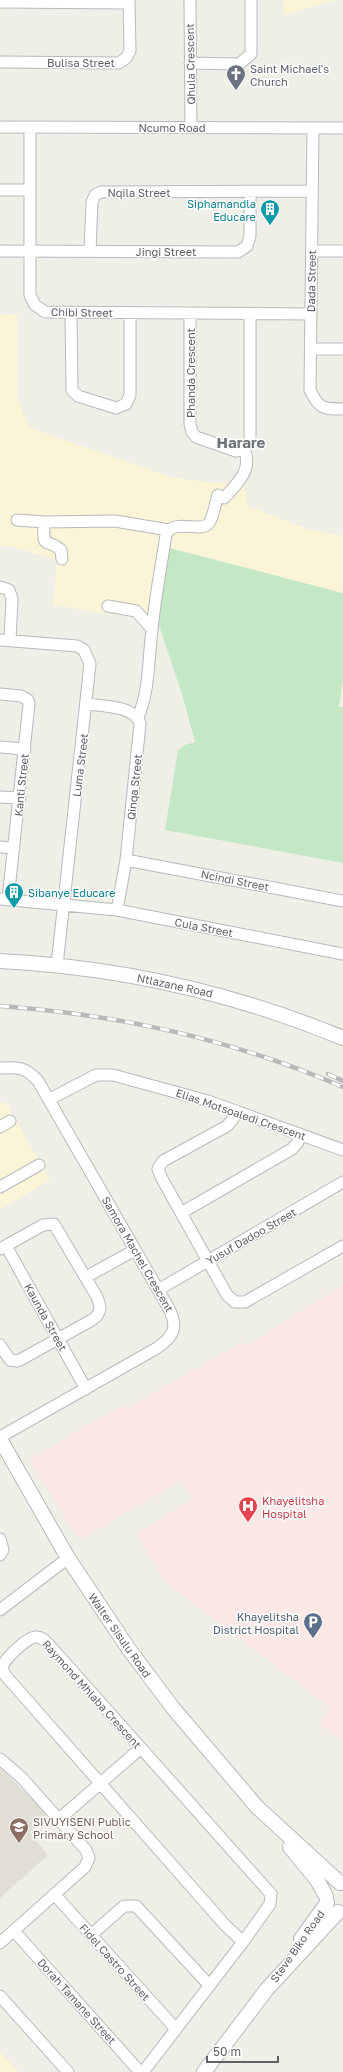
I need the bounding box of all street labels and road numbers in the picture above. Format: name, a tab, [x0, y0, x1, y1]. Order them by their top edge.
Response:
street label: Qhula Crescent	[183, 23, 197, 105]
street label: Bulisa Street	[47, 56, 115, 69]
street label: Ncumo Road	[138, 121, 206, 134]
street label: Nqila Street	[107, 186, 171, 199]
street label: Jingi Street	[136, 245, 196, 258]
street label: Dada Street	[304, 250, 318, 312]
street label: Chibi Street	[51, 305, 113, 319]
street label: Phanda Crescent	[184, 328, 197, 418]
street label: Luma Street	[70, 732, 90, 798]
street label: Kanti Street	[11, 753, 31, 817]
street label: Qinqa Street	[124, 753, 144, 821]
street label: Ncindi Street	[200, 867, 270, 893]
street label: Cula Street	[174, 915, 234, 939]
street label: Ntlazane Road	[136, 971, 214, 999]
street label: Elias Motsoaledi Crescent	[174, 1086, 308, 1142]
street label: Samora Machel Crescent	[100, 1194, 176, 1314]
street label: Yusuf Dadoo Street	[204, 1205, 298, 1267]
street label: Kaunda Street	[22, 1281, 70, 1353]
street label: Walter Sisulu Road	[86, 1590, 154, 1680]
street label: Raymond Mhlaba Crescent	[40, 1637, 144, 1751]
street label: Steve Biko Road	[267, 1907, 327, 1985]
street label: Fidel Castro Street	[77, 1921, 153, 2003]
street label: Dorah Tamane Street	[35, 1956, 119, 2046]

